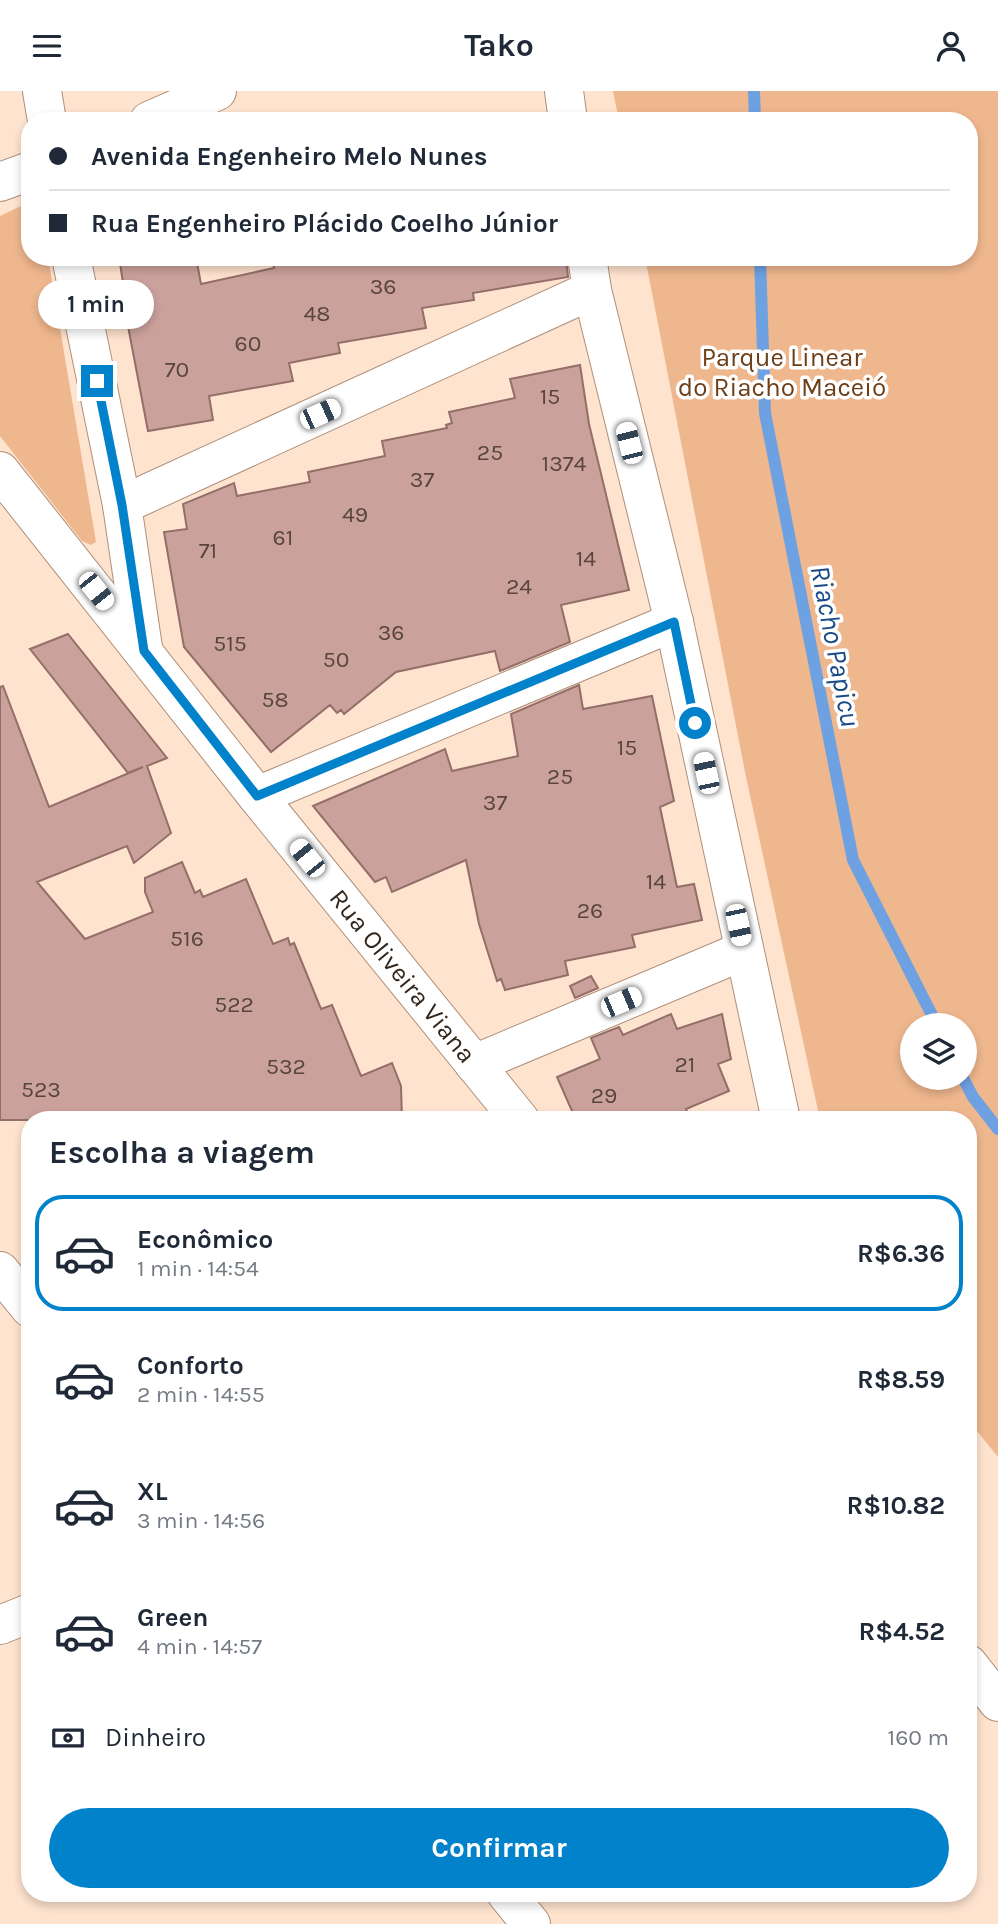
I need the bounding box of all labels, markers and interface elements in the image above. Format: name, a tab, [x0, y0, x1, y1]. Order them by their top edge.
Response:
icon: menu	[28, 27, 66, 65]
text: Tako	[464, 27, 534, 64]
icon: person	[932, 27, 970, 65]
text: Avenida Engenheiro Melo Nunes	[91, 141, 487, 172]
text: Rua Engenheiro Plácido Coelho Júnior	[91, 208, 558, 239]
house number: 36	[370, 273, 396, 300]
callout: 1 min	[39, 279, 155, 329]
text: 1 min	[67, 291, 125, 318]
house number: 48	[304, 300, 330, 327]
house number: 60	[235, 330, 261, 357]
park label: Parque Linear do Riacho Maceió	[678, 342, 886, 403]
house number: 70	[165, 356, 189, 383]
route end	[81, 365, 113, 397]
house number: 15	[540, 383, 560, 410]
car	[297, 396, 344, 432]
car	[614, 420, 645, 466]
house number: 25	[477, 439, 503, 466]
house number: 1374	[542, 450, 587, 477]
house number: 37	[410, 466, 434, 493]
house number: 49	[342, 501, 368, 528]
house number: 61	[273, 524, 293, 551]
house number: 71	[199, 537, 217, 564]
house number: 14	[576, 545, 596, 572]
water label: Riacho Papicu	[804, 563, 867, 730]
car	[75, 568, 118, 614]
house number: 24	[506, 573, 532, 600]
house number: 36	[378, 619, 404, 646]
house number: 515	[213, 630, 247, 657]
house number: 50	[323, 646, 349, 673]
house number: 58	[261, 686, 289, 713]
route start	[679, 707, 711, 739]
house number: 15	[617, 734, 637, 761]
car	[692, 750, 721, 796]
house number: 25	[547, 763, 573, 790]
house number: 37	[483, 789, 507, 816]
car	[286, 835, 329, 881]
house number: 14	[646, 868, 666, 895]
street label: Rua Oliveira Viana	[323, 883, 482, 1069]
house number: 26	[577, 897, 603, 924]
car	[724, 902, 753, 948]
house number: 516	[170, 925, 204, 952]
car	[598, 984, 645, 1020]
house number: 522	[214, 991, 254, 1018]
map controls	[900, 1013, 977, 1090]
button: layers	[900, 1013, 977, 1090]
house number: 21	[675, 1051, 695, 1078]
house number: 532	[266, 1053, 306, 1080]
house number: 523	[21, 1076, 61, 1103]
house number: 29	[591, 1082, 617, 1109]
text: Escolha a viagem	[49, 1134, 315, 1171]
icon: car	[53, 1222, 116, 1285]
text: Econômico	[137, 1224, 273, 1255]
text: R$6.36	[857, 1238, 945, 1269]
text: 1 min · 14:54	[137, 1255, 259, 1282]
icon: car	[53, 1348, 116, 1411]
text: Conforto	[137, 1350, 244, 1381]
text: R$8.59	[857, 1364, 945, 1395]
text: 2 min · 14:55	[137, 1381, 265, 1408]
icon: car	[53, 1474, 116, 1537]
text: XL	[137, 1476, 168, 1507]
text: R$10.82	[847, 1490, 945, 1521]
text: 3 min · 14:56	[137, 1507, 265, 1534]
icon: car	[53, 1600, 116, 1663]
text: Green	[137, 1602, 209, 1633]
text: R$4.52	[858, 1616, 945, 1647]
text: 4 min · 14:57	[137, 1633, 262, 1660]
icon: cash	[49, 1719, 87, 1757]
text: Dinheiro	[105, 1722, 206, 1753]
text: 160 m	[888, 1724, 949, 1751]
button: Confirmar	[49, 1808, 949, 1888]

